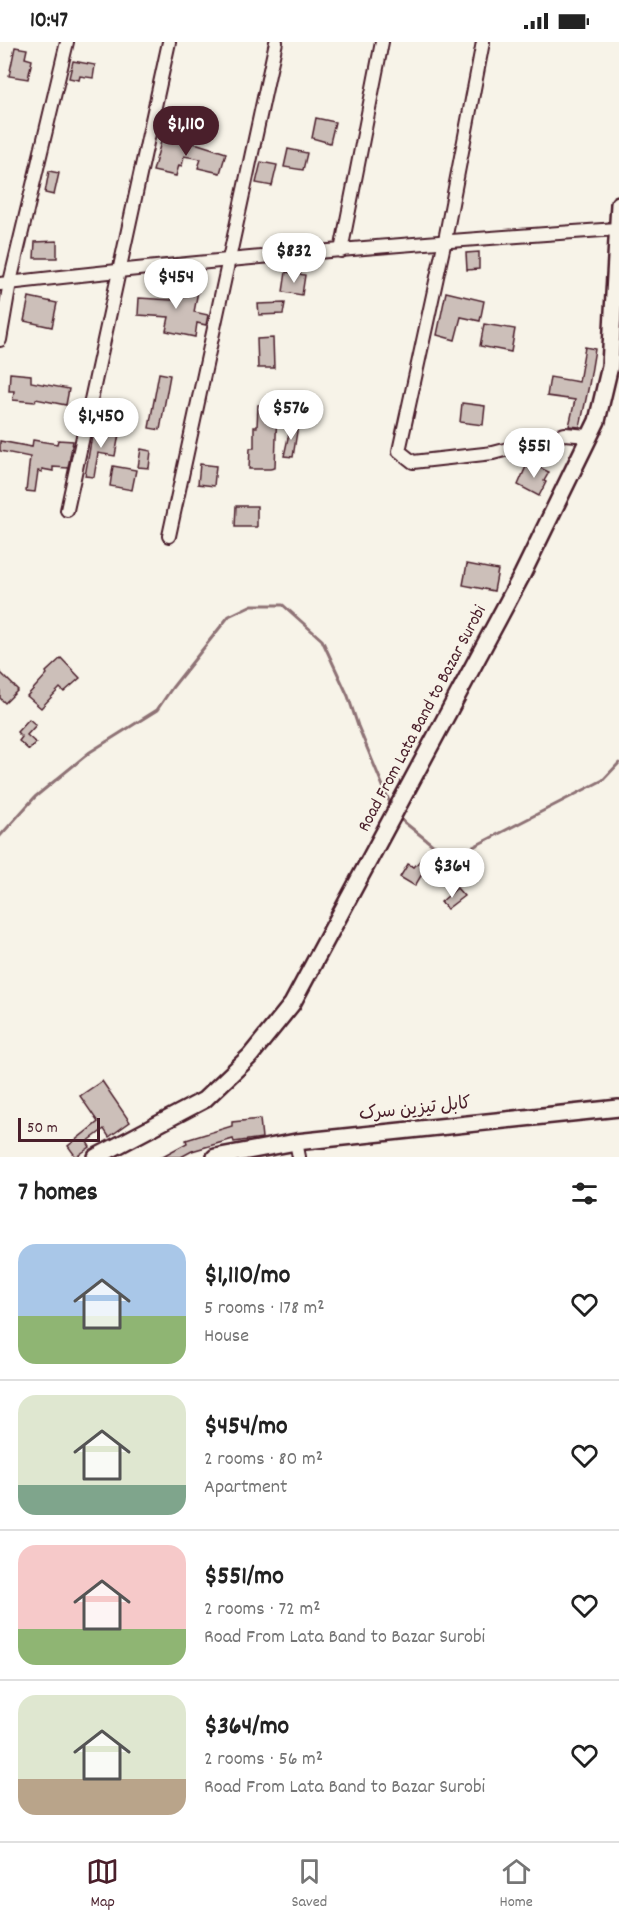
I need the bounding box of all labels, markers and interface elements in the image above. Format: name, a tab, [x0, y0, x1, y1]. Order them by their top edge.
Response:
text: 10:47	[30, 6, 68, 37]
pin: $1,110	[137, 106, 235, 157]
text: $1,110	[167, 111, 205, 139]
pin: $832	[258, 233, 330, 284]
text: $832	[276, 238, 312, 266]
pin: $454	[140, 259, 212, 310]
text: $454	[158, 264, 194, 292]
pin: $576	[255, 390, 327, 441]
text: $576	[273, 395, 309, 423]
pin: $1,450	[52, 398, 150, 449]
text: $1,450	[78, 403, 124, 431]
pin: $551	[498, 428, 570, 479]
text: $551	[517, 433, 551, 461]
street label: Road From Lata Band to Bazar Surobi	[353, 601, 493, 837]
pin: $364	[416, 848, 488, 899]
text: $364	[433, 853, 471, 881]
street label: کابل تیزین سرک	[358, 1092, 473, 1128]
scale bar	[18, 1115, 100, 1142]
text: 50 m	[27, 1117, 58, 1140]
text: 7 homes	[18, 1175, 98, 1212]
icon: filters	[568, 1177, 601, 1210]
text: $1,110/mo	[204, 1258, 290, 1295]
icon: home	[66, 1268, 138, 1340]
icon: heart	[568, 1288, 601, 1321]
text: 5 rooms · 178 m²	[204, 1295, 325, 1323]
text: House	[204, 1323, 249, 1351]
text: $454/mo	[204, 1409, 288, 1446]
icon: home	[66, 1419, 138, 1491]
icon: heart	[568, 1439, 601, 1472]
text: 2 rooms · 80 m²	[204, 1446, 323, 1474]
text: Apartment	[204, 1474, 287, 1502]
text: $551/mo	[204, 1559, 284, 1596]
icon: home	[66, 1569, 138, 1641]
icon: heart	[568, 1589, 601, 1622]
text: 2 rooms · 72 m²	[204, 1596, 320, 1624]
text: Road From Lata Band to Bazar Surobi	[204, 1624, 485, 1652]
text: $364/mo	[204, 1709, 289, 1746]
icon: home	[66, 1719, 138, 1791]
icon: heart	[568, 1739, 601, 1772]
text: 2 rooms · 56 m²	[204, 1746, 323, 1774]
text: Road From Lata Band to Bazar Surobi	[204, 1774, 485, 1802]
tab: Map	[86, 1855, 119, 1914]
tab: Saved	[291, 1855, 327, 1914]
tab: Home	[499, 1855, 533, 1914]

